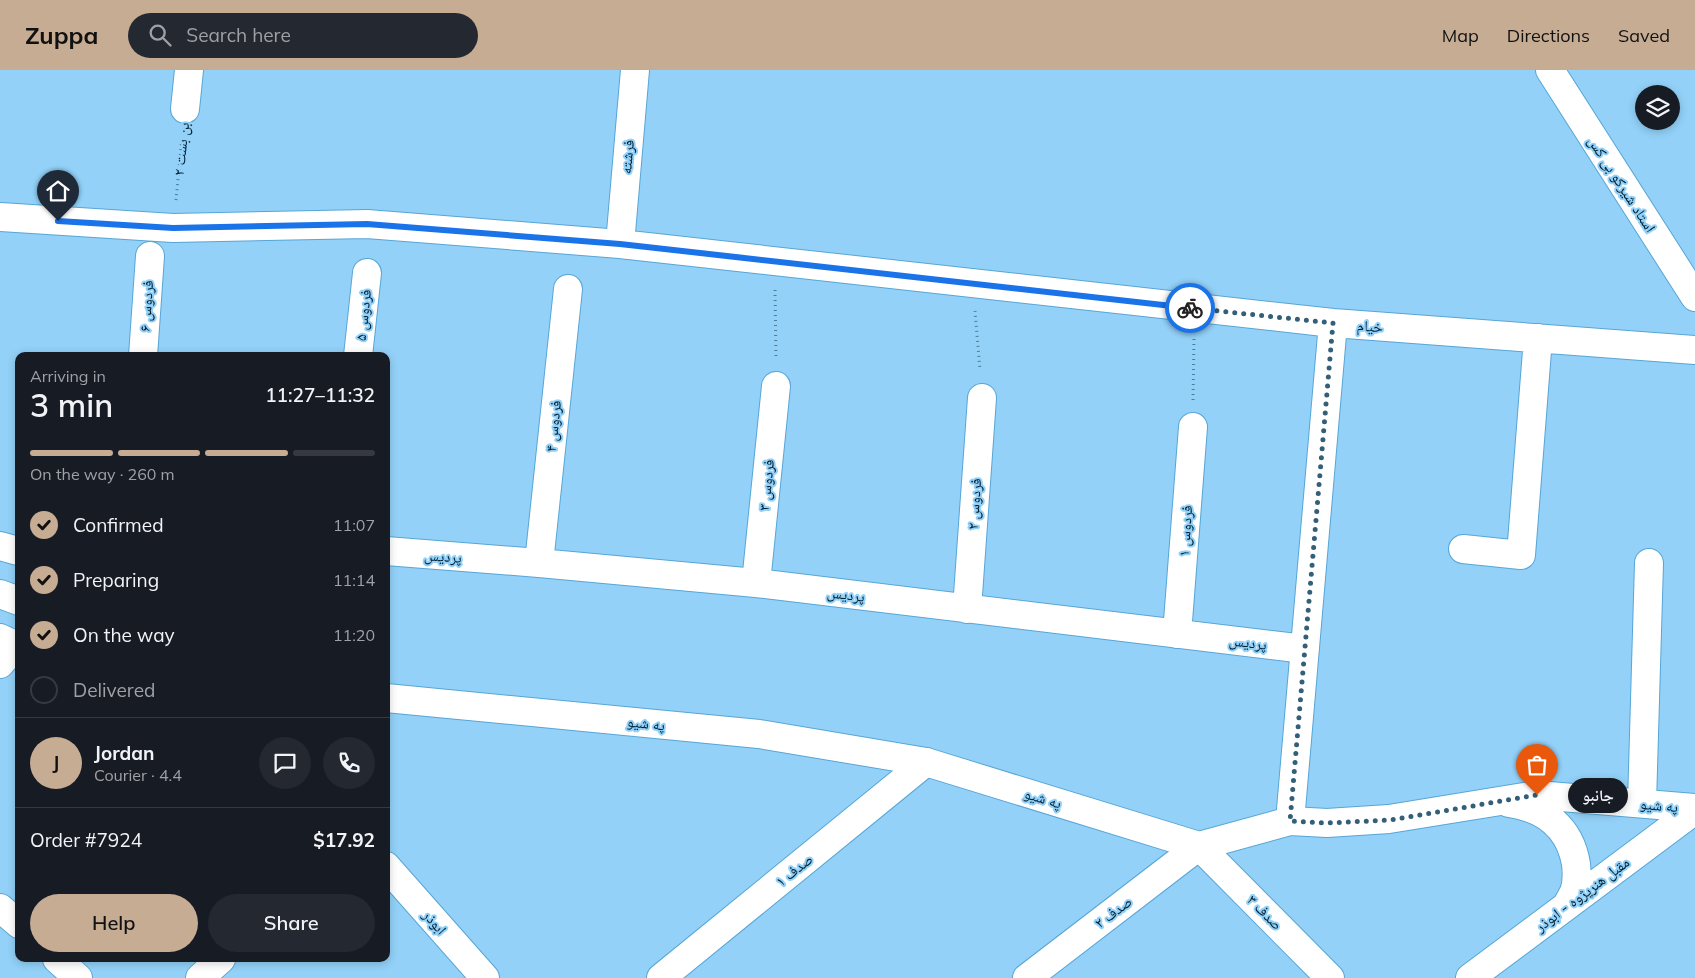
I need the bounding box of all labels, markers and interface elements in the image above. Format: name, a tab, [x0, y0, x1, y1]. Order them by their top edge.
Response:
search box	[128, 13, 478, 58]
text: Zuppa	[25, 20, 98, 50]
icon: search	[146, 21, 174, 49]
text: Search here	[186, 23, 291, 47]
text: Map	[1442, 24, 1479, 47]
text: Directions	[1507, 24, 1590, 47]
text: Saved	[1618, 24, 1670, 47]
map controls	[1635, 85, 1680, 130]
button: layers	[1635, 85, 1680, 130]
street label: بن بست ۲	[169, 121, 194, 177]
street label: استاد شیرکو بی کس	[1583, 132, 1660, 236]
street label: فرشته	[616, 139, 638, 175]
pin	[37, 170, 79, 221]
icon: home	[44, 177, 72, 205]
street label: فردوس ۶	[135, 280, 158, 332]
courier	[1165, 283, 1215, 333]
street label: فردوس ۵	[351, 288, 376, 342]
icon: bike	[1176, 294, 1204, 322]
street label: خیام	[1356, 316, 1384, 337]
text: Arriving in	[30, 366, 106, 386]
text: 11:27–11:32	[265, 383, 375, 407]
text: 3 min	[30, 385, 113, 425]
street label: فردوس ۴	[541, 399, 566, 453]
street label: فردوس ۳	[754, 458, 779, 512]
text: On the way · 260 m	[30, 464, 175, 484]
street label: فردوس ۲	[963, 478, 986, 530]
street label: فردوس ۱	[1174, 505, 1197, 557]
icon: check	[30, 511, 58, 539]
text: Confirmed	[73, 513, 164, 537]
text: 11:07	[333, 515, 375, 535]
street label: پردیس	[423, 545, 463, 568]
icon: check	[30, 566, 58, 594]
text: Preparing	[73, 568, 159, 592]
text: 11:14	[333, 570, 375, 590]
street label: پردیس	[826, 582, 866, 607]
icon: check	[30, 621, 58, 649]
text: On the way	[73, 623, 175, 647]
text: 11:20	[333, 625, 375, 645]
street label: پردیس	[1228, 630, 1268, 655]
text: Delivered	[73, 678, 155, 702]
street label: په شیو	[626, 712, 666, 735]
button: chat	[259, 737, 311, 789]
button: phone	[323, 737, 375, 789]
text: Jordan	[94, 741, 154, 765]
pin	[1516, 744, 1558, 795]
text: J	[53, 751, 59, 775]
icon: bag	[1523, 751, 1551, 779]
text: Courier · 4.4	[94, 765, 182, 785]
callout: جانبو	[1567, 778, 1627, 812]
street label: په شیو	[1022, 783, 1064, 813]
text: جانبو	[1582, 785, 1614, 805]
street label: په شیو	[1639, 794, 1679, 816]
text: Order #7924	[30, 828, 142, 852]
text: $17.92	[313, 828, 375, 852]
street label: صدف ۱	[772, 849, 816, 891]
street label: مقبل هنرپژوه - ابوذر	[1530, 852, 1634, 937]
street label: صدف ۳	[1243, 890, 1287, 934]
street label: صدف ۲	[1090, 892, 1136, 932]
button: Help	[30, 894, 198, 952]
button: Share	[208, 894, 375, 952]
street label: ابوذر	[418, 905, 451, 938]

